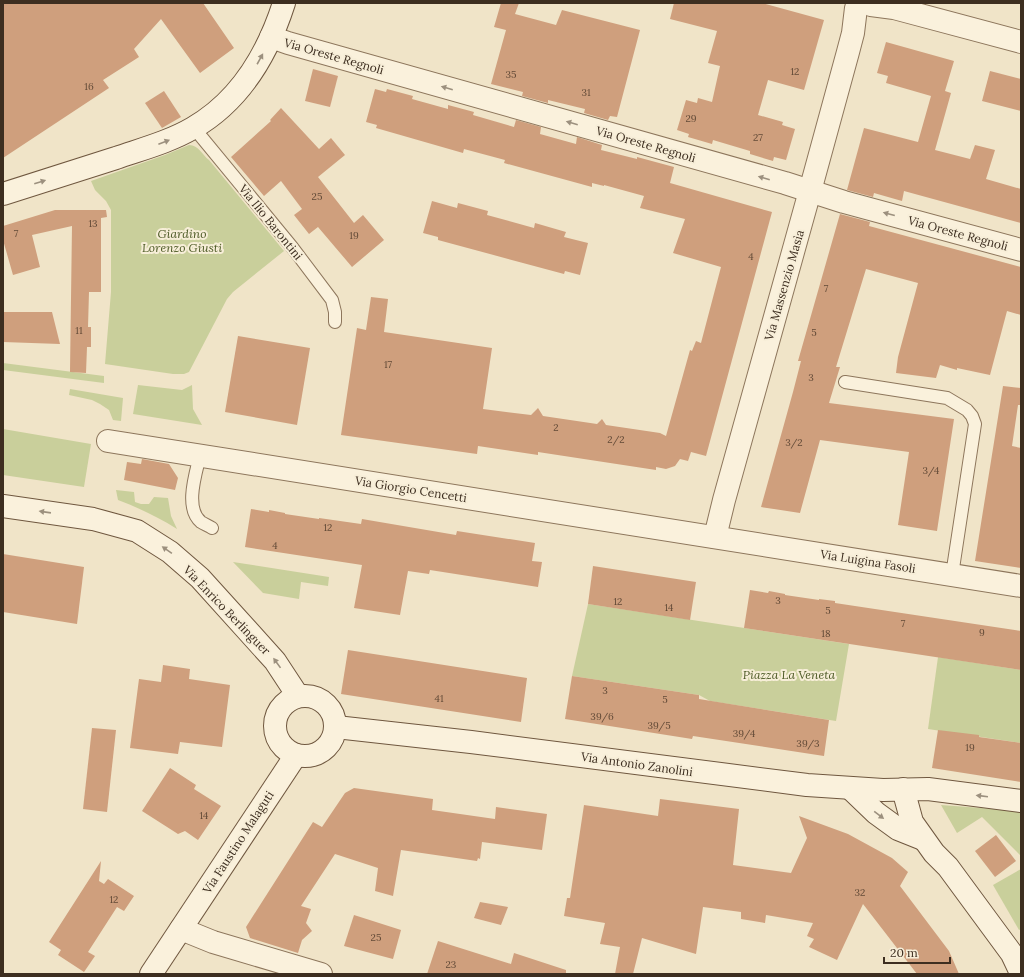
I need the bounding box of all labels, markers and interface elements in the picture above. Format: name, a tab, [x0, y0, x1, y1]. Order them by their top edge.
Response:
street label: Via Oreste Regnoli	[282, 34, 386, 77]
one-way arrow	[257, 53, 263, 65]
house number: 12	[790, 65, 800, 78]
house number: 35	[505, 68, 517, 81]
house number: 16	[84, 80, 94, 93]
one-way arrow	[440, 85, 452, 91]
house number: 31	[581, 86, 591, 99]
house number: 29	[685, 112, 697, 125]
one-way arrow	[565, 120, 577, 126]
street label: Via Oreste Regnoli	[594, 122, 698, 165]
house number: 27	[753, 131, 763, 144]
one-way arrow	[158, 138, 170, 144]
one-way arrow	[758, 174, 770, 180]
one-way arrow	[35, 179, 47, 185]
street label: Via Ilio Barontini	[235, 180, 306, 263]
house number: 25	[312, 190, 322, 203]
one-way arrow	[883, 211, 895, 217]
street label: Via Oreste Regnoli	[905, 212, 1010, 254]
house number: 13	[88, 217, 98, 230]
park label: Giardino Lorenzo Giusti	[142, 226, 222, 255]
house number: 7	[14, 227, 19, 240]
street label: Via Massenzio Masìa	[761, 228, 807, 343]
house number: 19	[349, 229, 359, 242]
house number: 4	[748, 250, 754, 263]
house number: 7	[824, 282, 829, 295]
house number: 11	[75, 324, 83, 337]
house number: 5	[811, 326, 817, 339]
house number: 17	[384, 358, 393, 371]
house number: 3	[808, 371, 814, 384]
house number: 2	[553, 421, 559, 434]
house number: 2/2	[607, 433, 625, 446]
house number: 3/2	[785, 436, 803, 449]
house number: 3/4	[922, 464, 940, 477]
street label: Via Giorgio Cencetti	[353, 473, 468, 505]
one-way arrow	[39, 509, 51, 515]
house number: 12	[323, 521, 333, 534]
house number: 4	[272, 539, 278, 552]
one-way arrow	[161, 546, 172, 554]
street label: Via Luigina Fasoli	[818, 546, 917, 576]
street label: Via Enrico Berlinguer	[180, 561, 274, 658]
house number: 3	[775, 594, 781, 607]
house number: 12	[613, 595, 623, 608]
house number: 14	[664, 601, 674, 614]
house number: 5	[825, 604, 831, 617]
house number: 7	[901, 617, 906, 630]
house number: 9	[979, 626, 985, 639]
house number: 18	[821, 627, 831, 640]
one-way arrow	[272, 658, 281, 669]
park label: Piazza La Veneta	[743, 667, 836, 682]
house number: 3	[602, 684, 608, 697]
house number: 41	[434, 692, 444, 705]
house number: 5	[662, 693, 668, 706]
house number: 39/6	[590, 710, 614, 723]
house number: 39/5	[647, 719, 671, 732]
house number: 39/4	[733, 727, 756, 740]
house number: 39/3	[796, 737, 820, 750]
house number: 19	[965, 741, 975, 754]
street label: Via Antonio Zanolini	[579, 749, 694, 779]
street label: Via Faustino Malaguti	[199, 788, 277, 897]
one-way arrow	[976, 793, 988, 799]
house number: 14	[199, 809, 209, 822]
one-way arrow	[874, 811, 885, 820]
house number: 32	[855, 886, 865, 899]
house number: 12	[109, 893, 119, 906]
house number: 25	[371, 931, 381, 944]
scale bar	[884, 939, 950, 965]
text: 20 m	[890, 945, 918, 960]
house number: 23	[446, 958, 457, 971]

